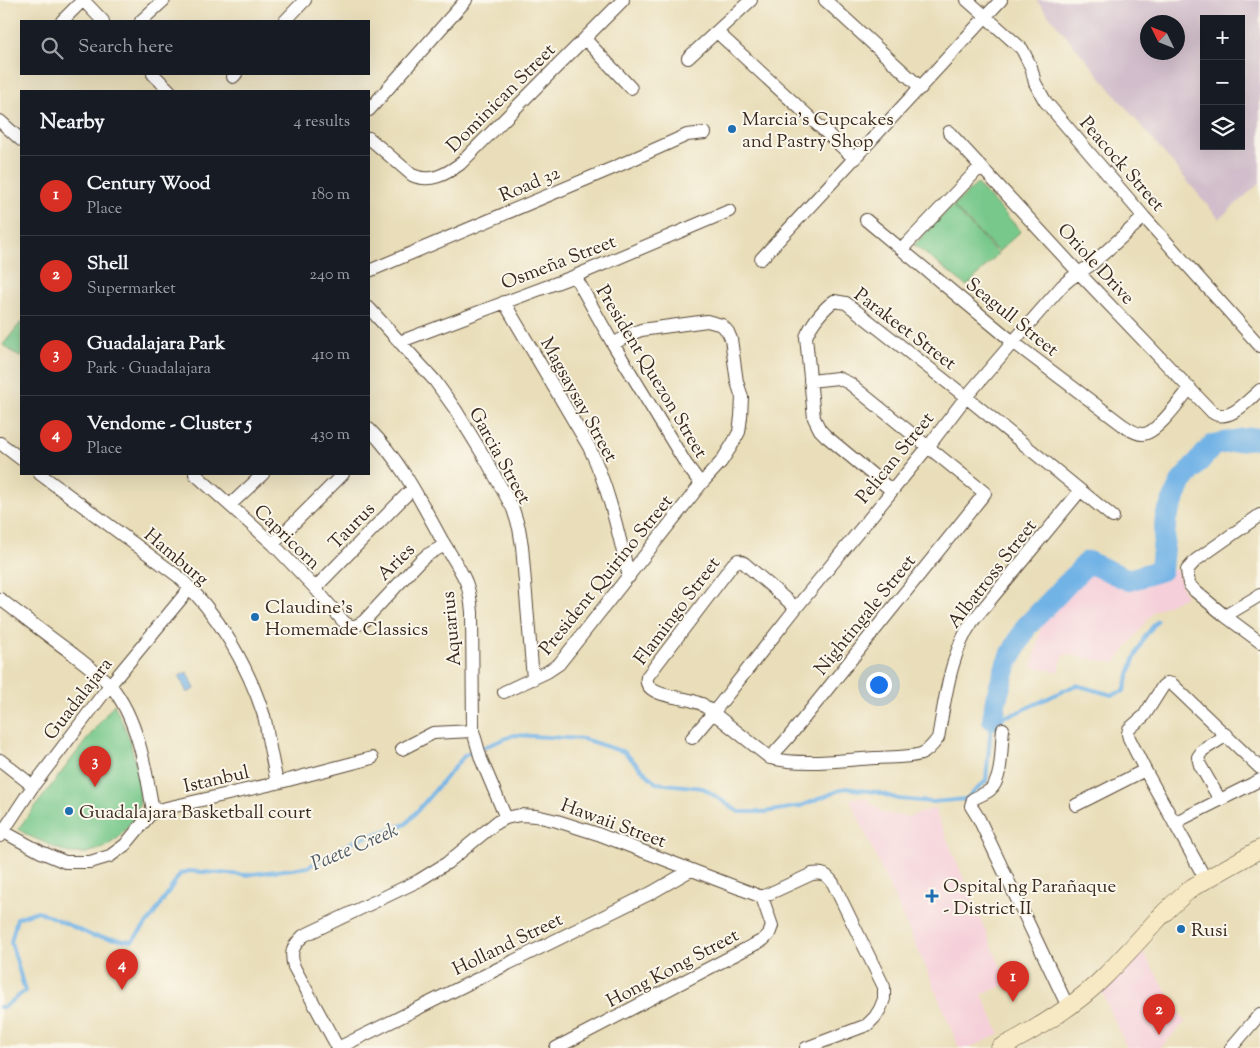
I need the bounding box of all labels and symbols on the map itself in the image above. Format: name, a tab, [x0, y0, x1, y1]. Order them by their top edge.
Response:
north arrow	[1140, 15, 1185, 60]
street label: Dominican Street	[441, 38, 563, 159]
place label: Marcia's Cupcakes and Pastry Shop	[742, 107, 894, 156]
street label: Peacock Street	[1072, 111, 1170, 218]
marker: Marcia's Cupcakes and Pastry Shop	[726, 123, 738, 135]
street label: Road 32	[496, 160, 564, 210]
street label: Oriole Drive	[1050, 218, 1140, 312]
street label: Osmeña Street	[498, 229, 621, 298]
street label: Seagull Street	[959, 272, 1064, 364]
street label: President Quezon Street	[588, 281, 714, 464]
street label: Parakeet Street	[848, 282, 962, 378]
street label: Magsaysay Street	[532, 333, 624, 468]
street label: Garcia Street	[461, 403, 537, 510]
street label: Pelican Street	[851, 407, 942, 510]
street label: President Quirino Street	[534, 489, 680, 662]
street label: Taurus	[323, 497, 382, 556]
street label: Capricorn	[247, 499, 326, 577]
street label: Albatross Street	[942, 514, 1045, 635]
street label: Hamburg	[137, 523, 214, 593]
street label: Aries	[372, 538, 422, 588]
street label: Nightingale Street	[809, 549, 924, 682]
street label: Flamingo Street	[628, 551, 728, 671]
street label: Aquarius	[436, 590, 469, 667]
place label: Claudine's Homemade Classics	[265, 595, 428, 644]
marker: Claudine's Homemade Classics	[249, 611, 261, 623]
street label: Guadalajara	[38, 652, 120, 746]
your location	[866, 672, 892, 698]
pin: 3	[79, 746, 111, 787]
street label: Istanbul	[181, 760, 252, 801]
street label: Hawaii Street	[557, 793, 670, 856]
place label: Guadalajara Basketball court	[79, 800, 312, 827]
marker: Guadalajara Basketball court	[63, 805, 75, 817]
water label: Paete Creek	[307, 817, 403, 880]
place label: Ospital ng Parañaque - District II	[943, 874, 1116, 923]
marker: Ospital ng Parañaque - District II	[925, 889, 939, 903]
street label: Holland Street	[448, 907, 568, 984]
place label: Rusi	[1191, 918, 1228, 945]
street label: Hong Kong Street	[602, 923, 745, 1016]
marker: Rusi	[1175, 923, 1187, 935]
pin: 4	[106, 949, 138, 990]
pin: 1	[997, 961, 1029, 1002]
pin: 2	[1143, 994, 1175, 1035]

